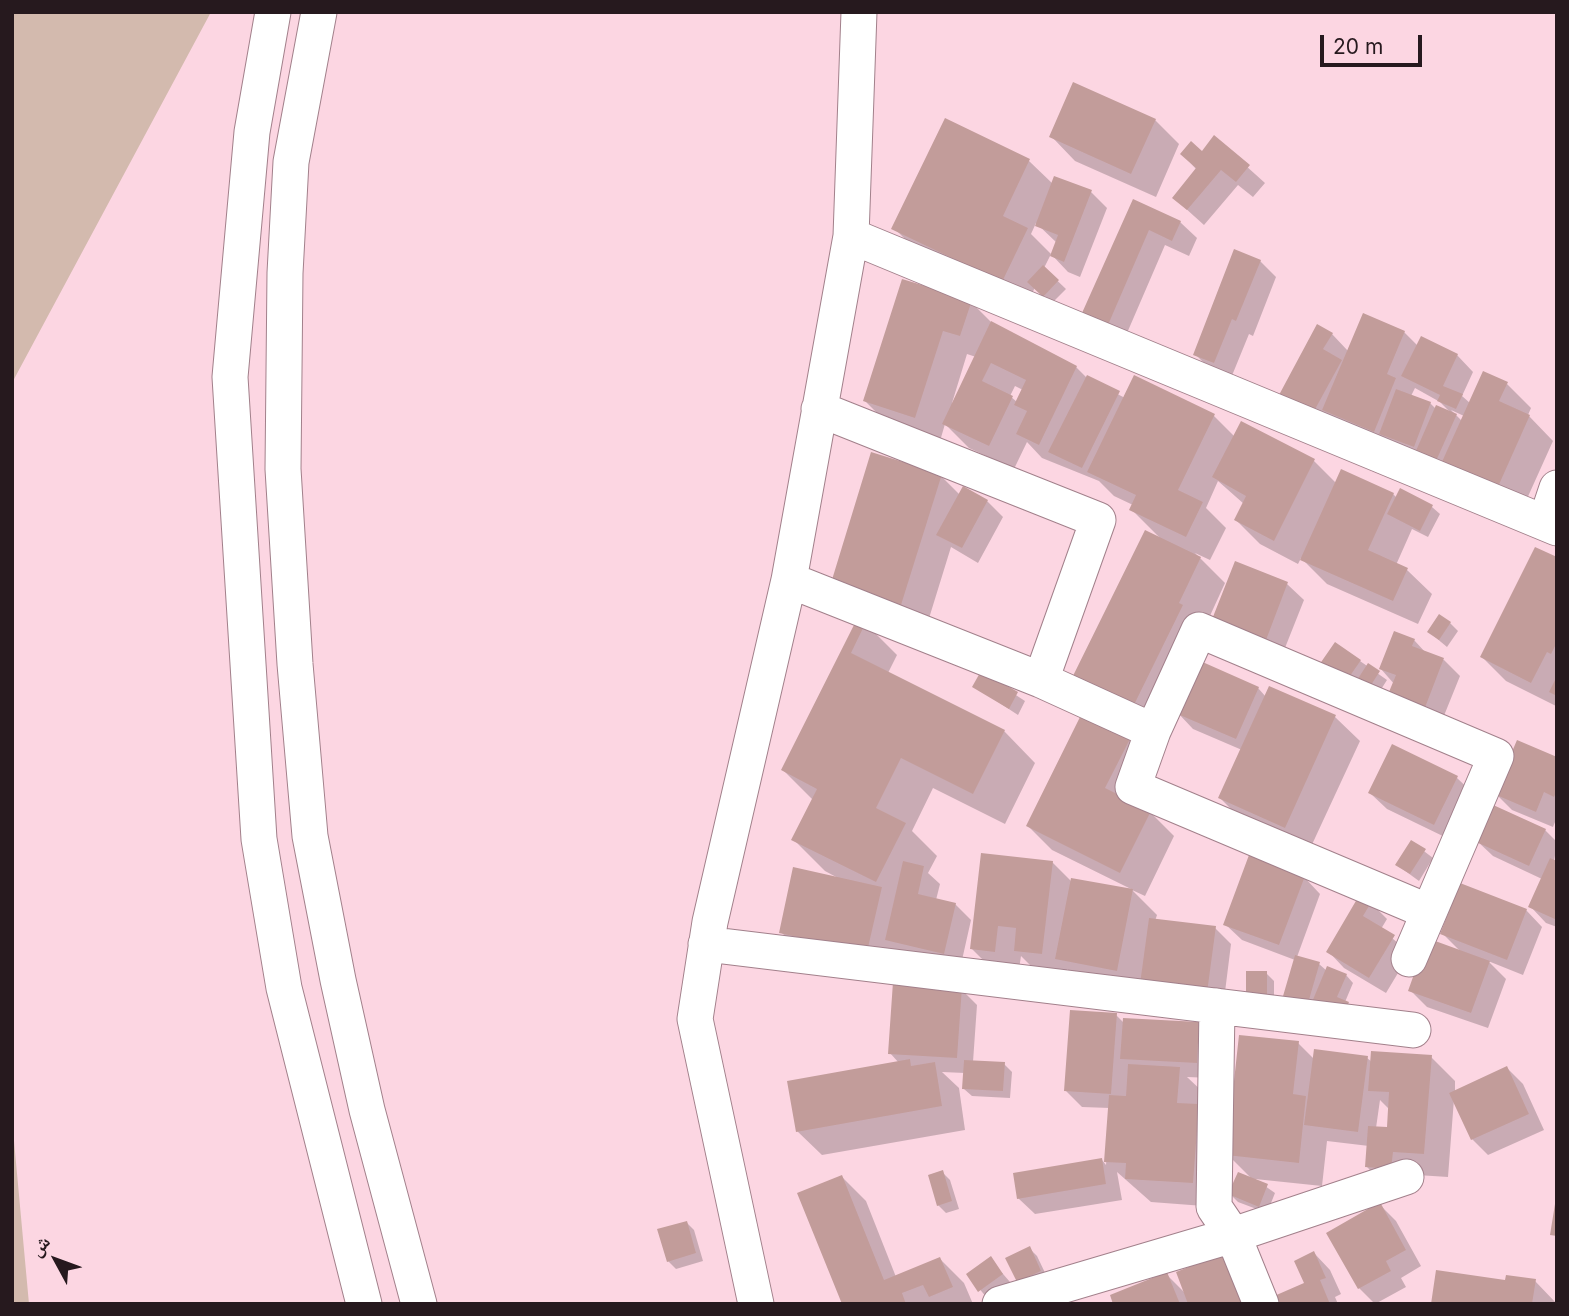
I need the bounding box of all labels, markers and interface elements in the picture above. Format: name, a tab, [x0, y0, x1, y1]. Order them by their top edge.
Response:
scale bar	[1324, 21, 1426, 65]
text: 20 m	[1333, 34, 1383, 59]
north arrow	[21, 1225, 91, 1295]
text: ش	[24, 1231, 55, 1261]

